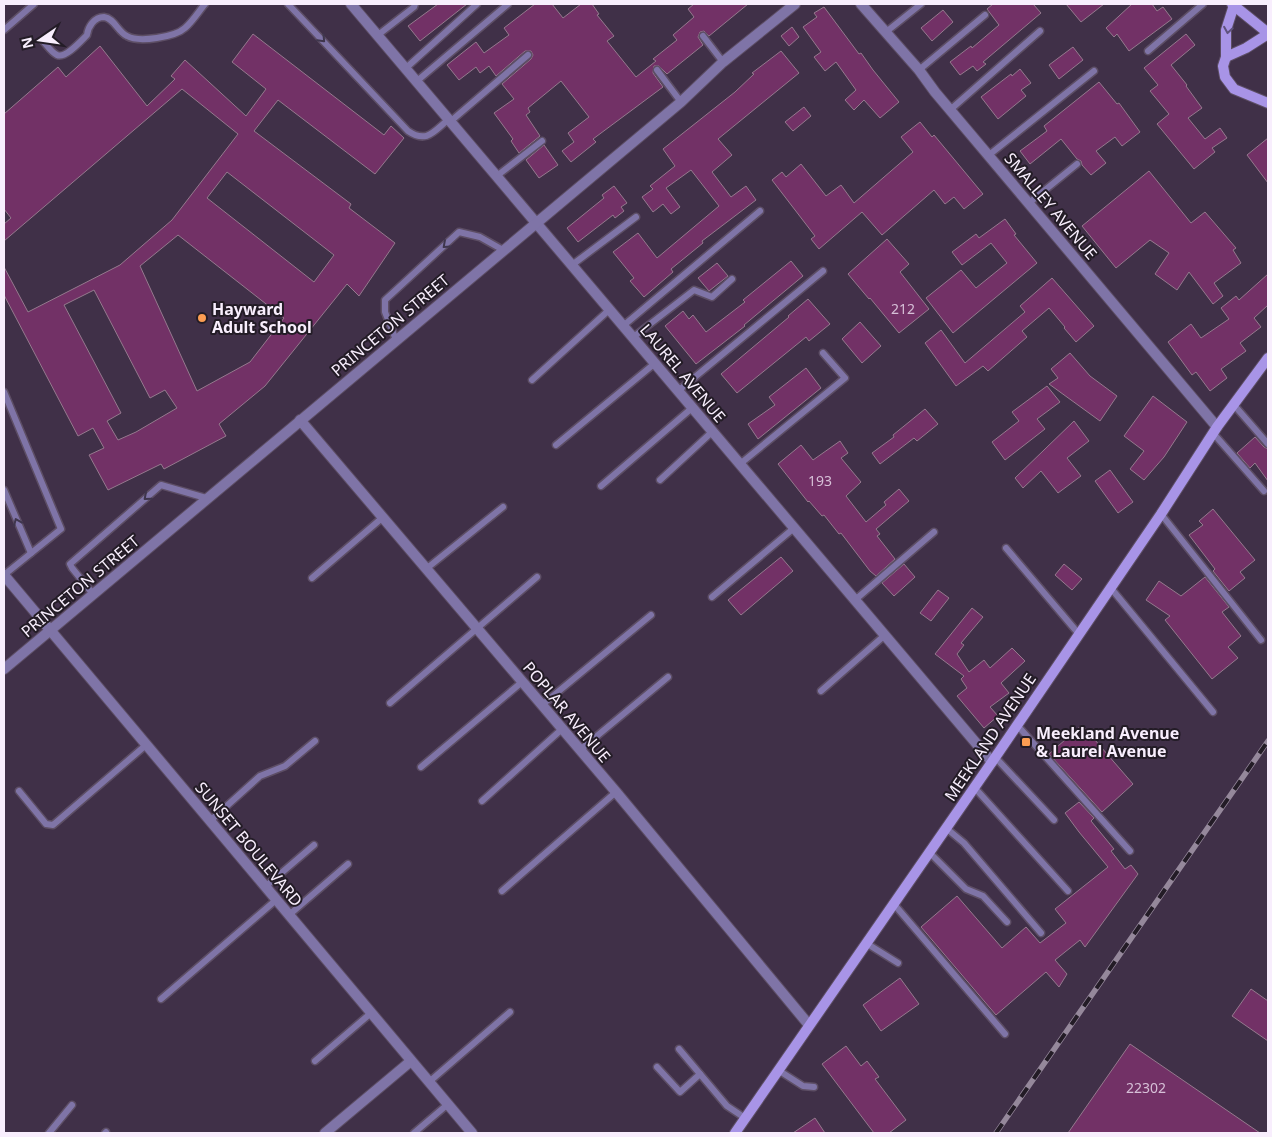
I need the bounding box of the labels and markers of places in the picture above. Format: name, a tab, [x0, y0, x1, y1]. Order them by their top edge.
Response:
place label: Hayward Adult School	[212, 298, 312, 338]
marker: Hayward Adult School	[196, 312, 208, 324]
place label: Meekland Avenue & Laurel Avenue	[1036, 722, 1179, 762]
marker: Meekland Avenue & Laurel Avenue	[1020, 736, 1032, 748]

